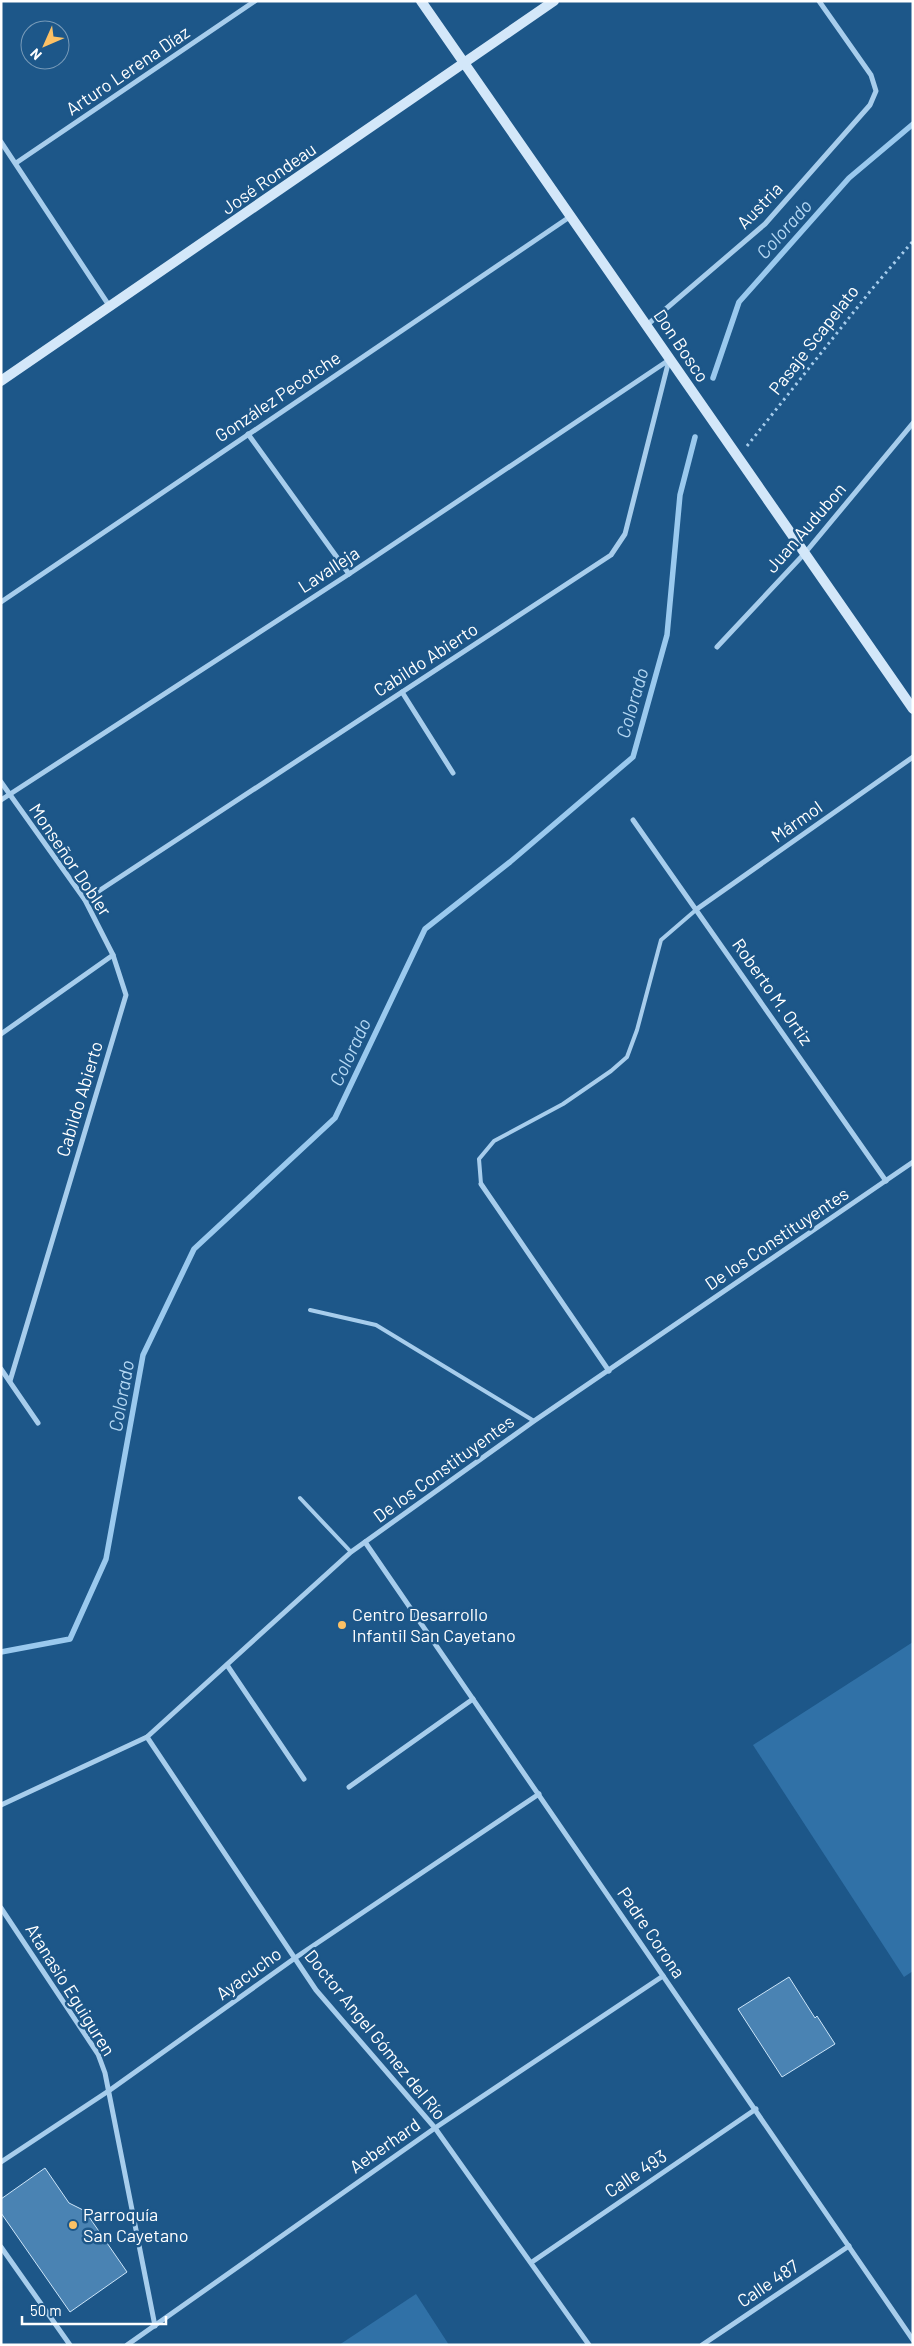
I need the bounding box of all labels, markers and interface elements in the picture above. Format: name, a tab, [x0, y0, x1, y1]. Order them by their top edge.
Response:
north arrow	[20, 20, 70, 70]
street label: Arturo Lerena Díaz	[61, 21, 193, 120]
text: N	[26, 45, 45, 64]
street label: José Rondeau	[217, 137, 320, 219]
street label: Austria	[732, 177, 787, 233]
water label: Colorado	[751, 194, 816, 263]
street label: Pasaje Scapelato	[764, 280, 863, 399]
street label: Don Bosco	[649, 305, 714, 386]
street label: González Pecotche	[210, 346, 344, 446]
street label: Juan Audubon	[760, 478, 850, 577]
street label: Lavalleja	[294, 541, 363, 597]
street label: Cabildo Abierto	[369, 617, 482, 701]
water label: Colorado	[611, 665, 653, 741]
street label: Mármol	[767, 796, 826, 847]
street label: Monseñor Dobler	[25, 799, 117, 920]
street label: Roberto M. Ortiz	[728, 934, 818, 1049]
water label: Colorado	[324, 1014, 375, 1089]
street label: Cabildo Abierto	[51, 1038, 107, 1159]
street label: De los Constituyentes	[700, 1182, 852, 1294]
water label: Colorado	[103, 1358, 138, 1433]
street label: De los Constituyentes	[369, 1410, 518, 1527]
place label: Centro Desarrollo Infantil San Cayetano	[352, 1603, 516, 1646]
marker: Centro Desarrollo Infantil San Cayetano	[336, 1619, 348, 1631]
street label: Padre Corona	[613, 1883, 690, 1982]
street label: Atanasio Eguiguren	[21, 1919, 120, 2060]
street label: Ayacucho	[211, 1942, 285, 2004]
street label: Doctor Angel Gómez del Río	[300, 1945, 451, 2124]
street label: Aeberhard	[345, 2113, 424, 2178]
street label: Calle 493	[600, 2144, 671, 2202]
place label: Parroquía San Cayetano	[83, 2203, 188, 2246]
marker: Parroquía San Cayetano	[67, 2219, 79, 2231]
street label: Calle 487	[733, 2254, 803, 2312]
scale bar	[22, 2294, 166, 2326]
text: 50 m	[30, 2301, 62, 2319]

